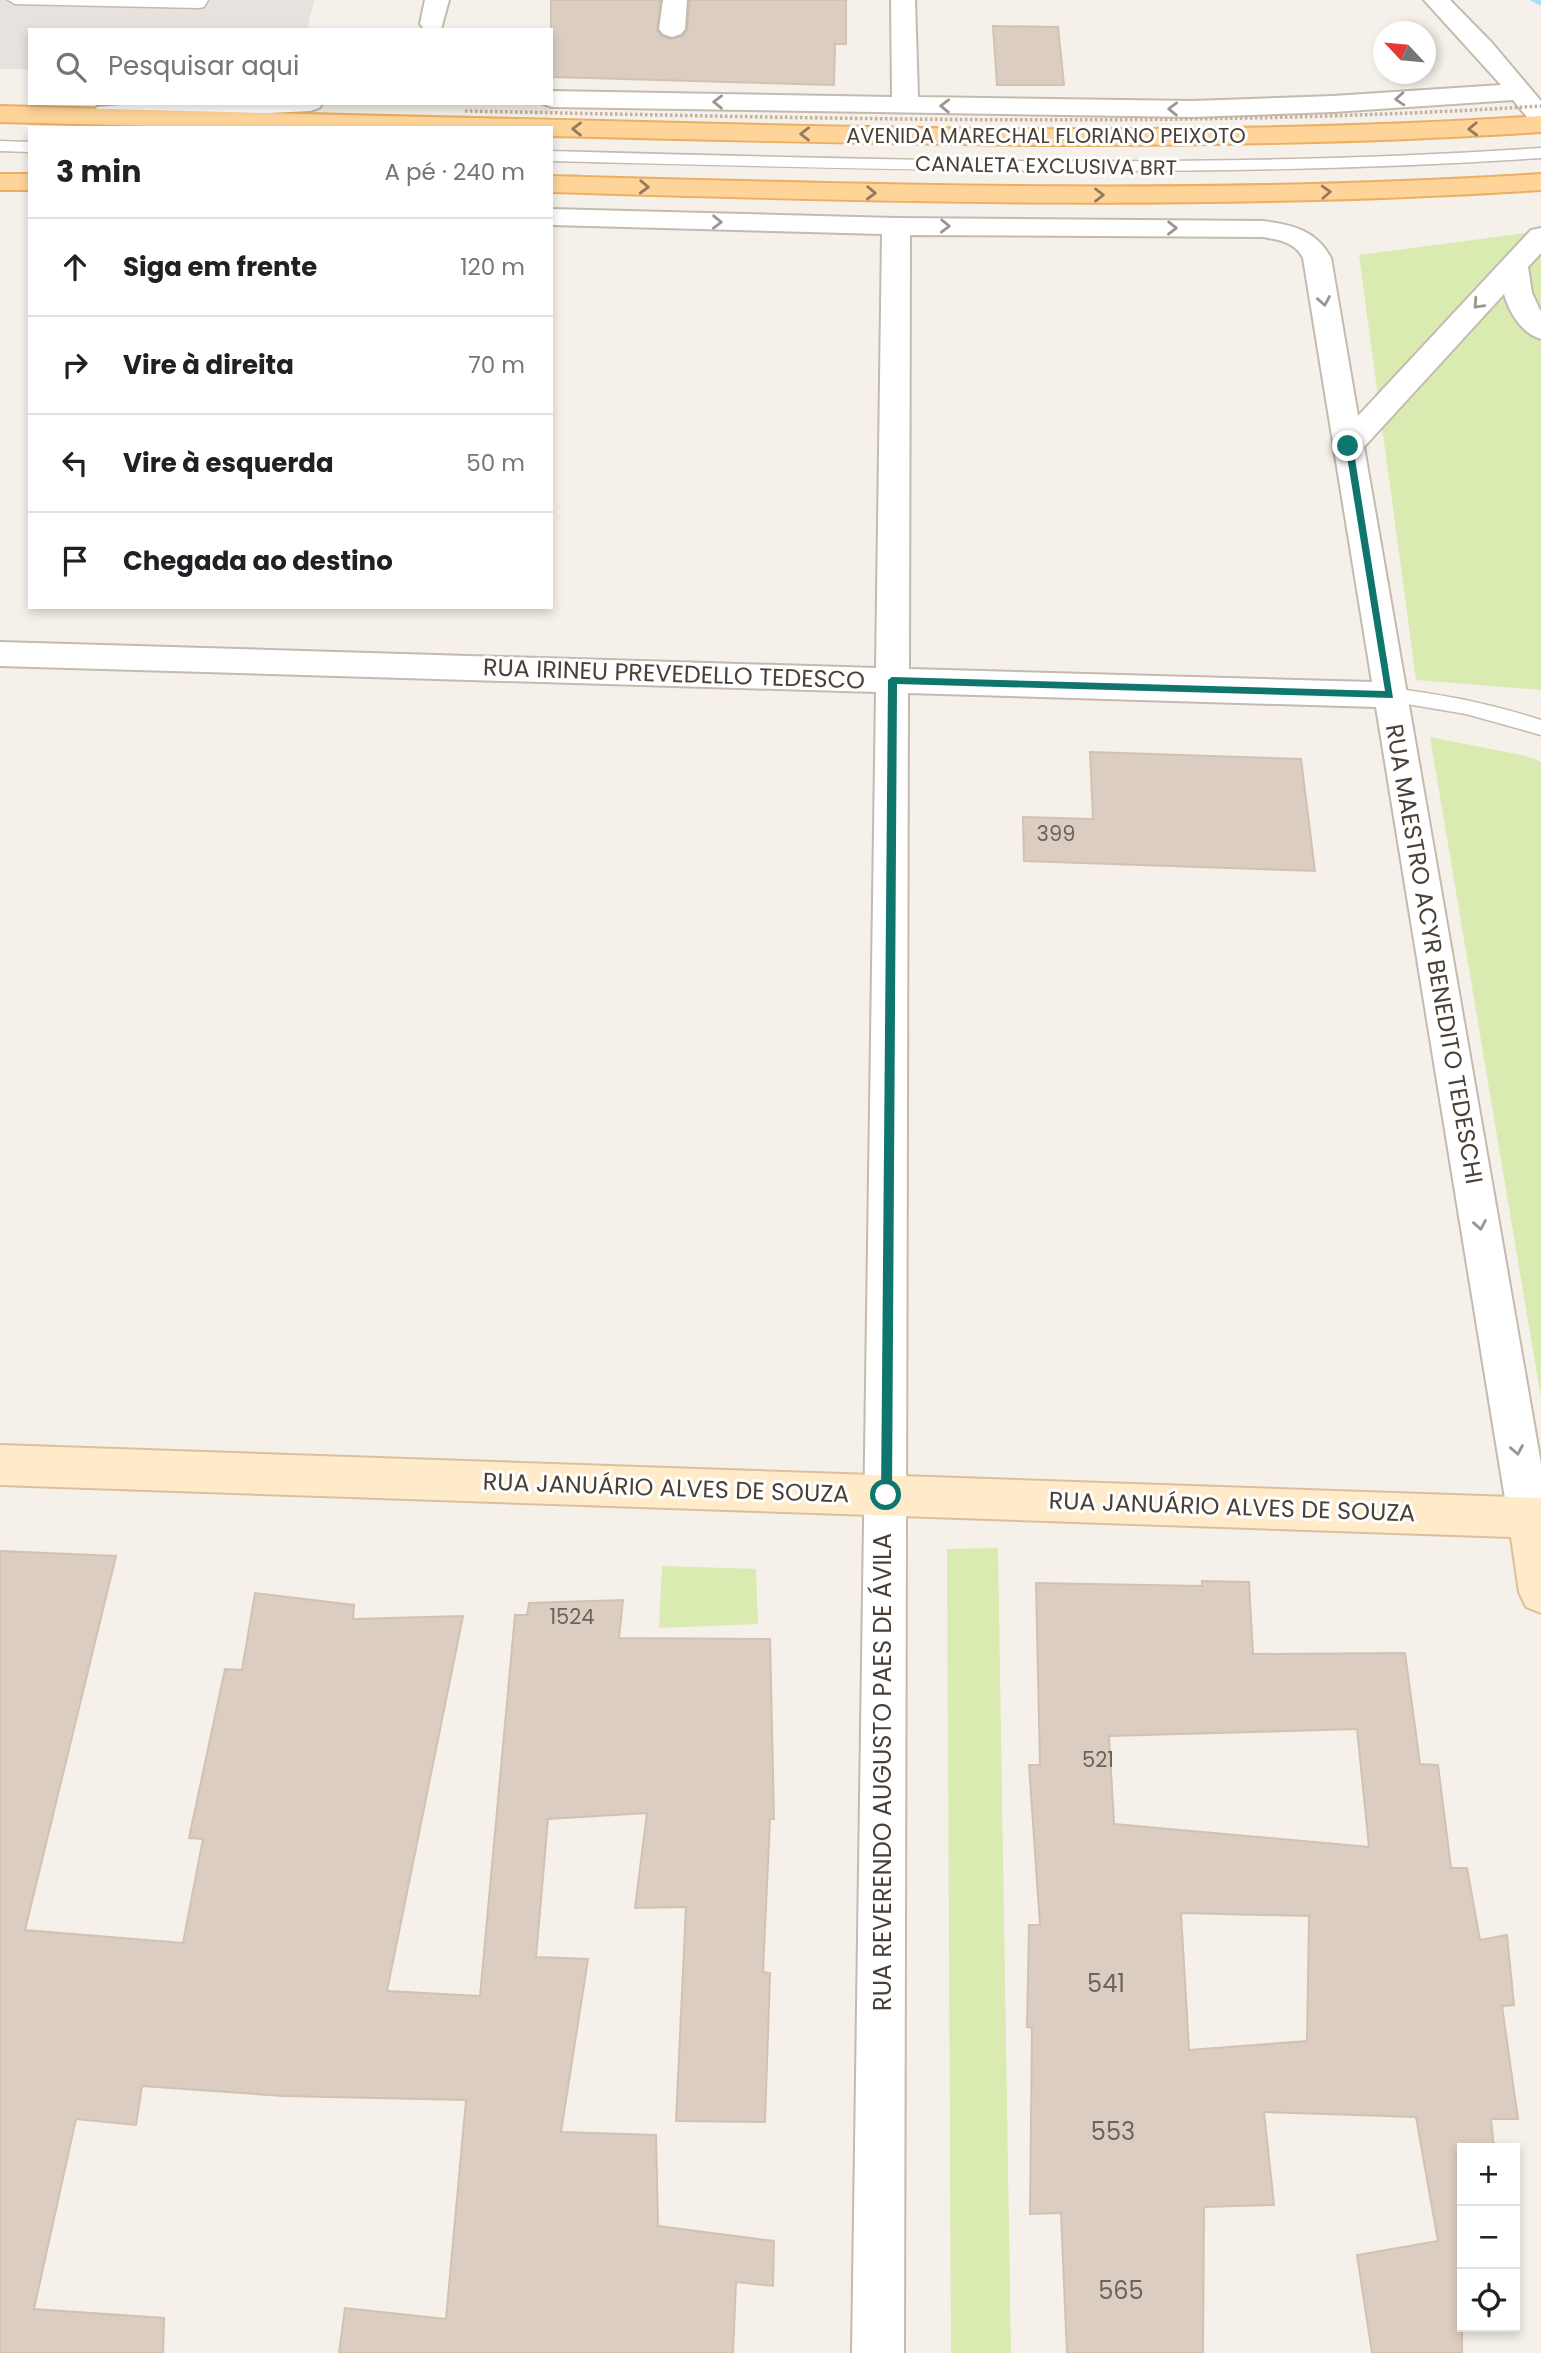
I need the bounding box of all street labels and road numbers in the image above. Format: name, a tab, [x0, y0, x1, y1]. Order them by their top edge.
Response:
street label: AVENIDA MARECHAL FLORIANO PEIXOTO	[846, 121, 1246, 150]
street label: CANALETA EXCLUSIVA BRT	[915, 149, 1177, 182]
street label: RUA IRINEU PREVEDELLO TEDESCO	[482, 650, 866, 697]
street label: RUA MAESTRO ACYR BENEDITO TEDESCHI	[1378, 721, 1491, 1186]
street label: RUA JANUÁRIO ALVES DE SOUZA	[482, 1465, 850, 1510]
street label: RUA JANUÁRIO ALVES DE SOUZA	[1048, 1484, 1416, 1529]
street label: RUA REVERENDO AUGUSTO PAES DE ÁVILA	[866, 1533, 899, 2011]

